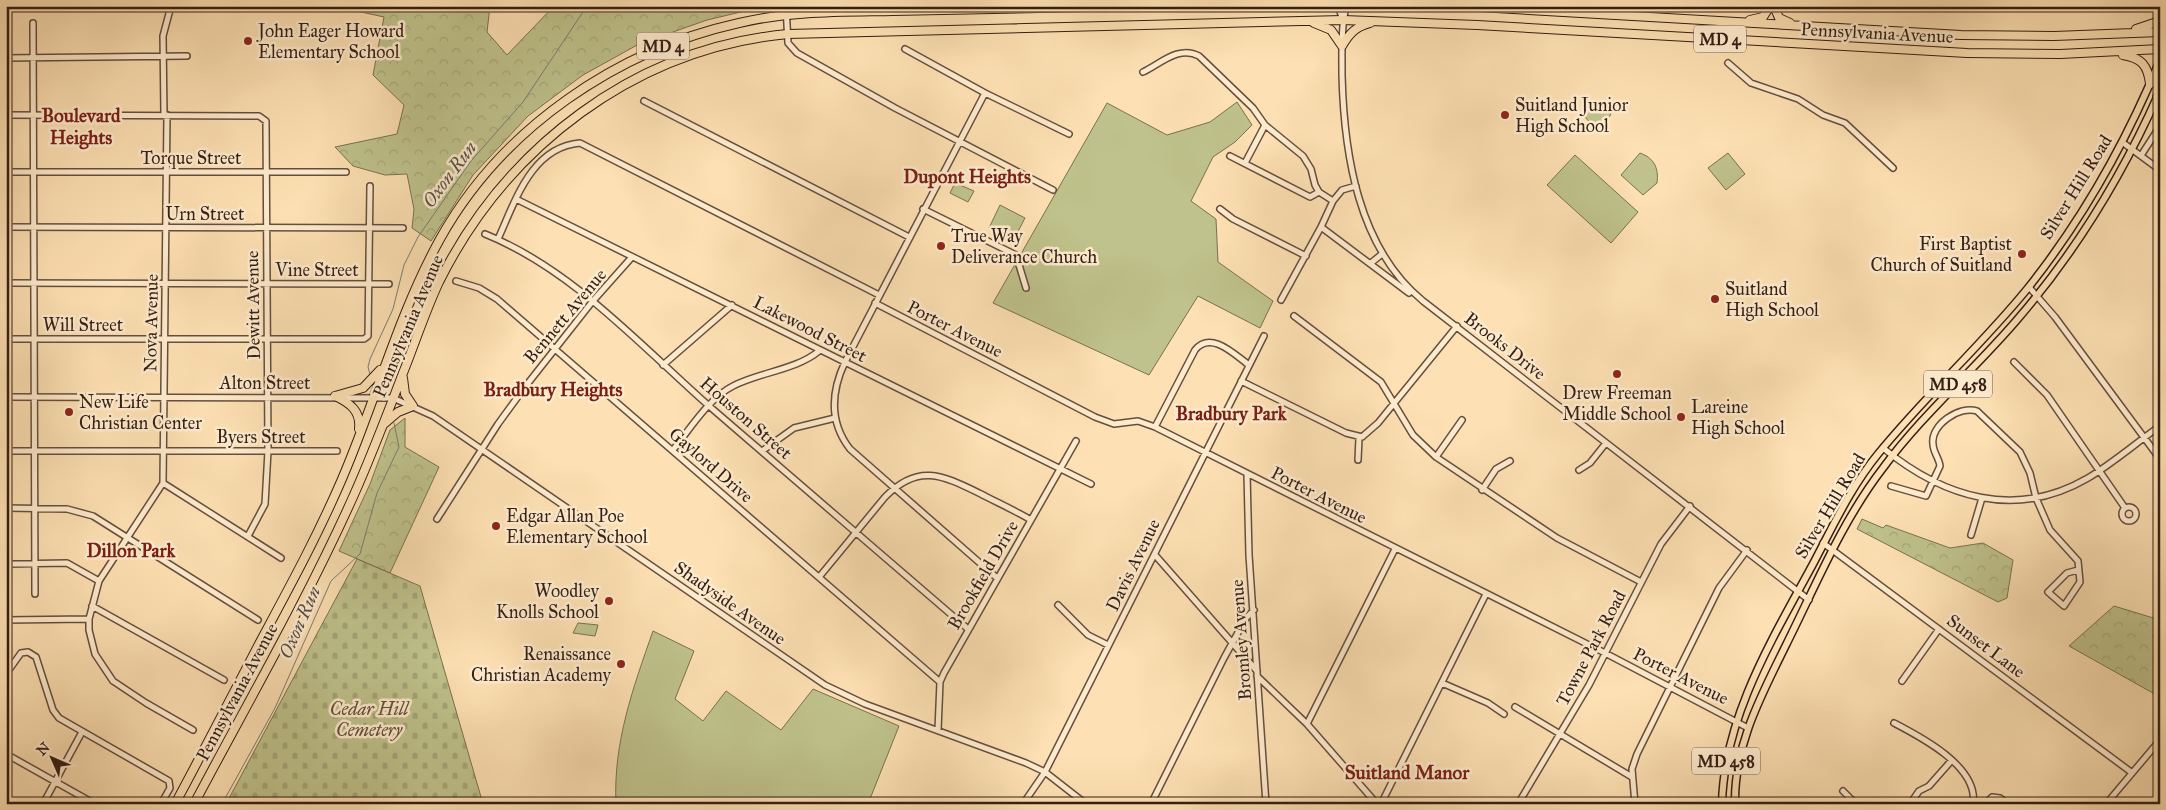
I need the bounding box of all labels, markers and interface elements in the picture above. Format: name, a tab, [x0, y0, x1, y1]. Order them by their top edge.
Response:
street label: Pennsylvania Avenue	[1800, 18, 1954, 48]
place label: John Eager Howard Elementary School	[256, 20, 404, 63]
road number: MD 4	[1694, 26, 1746, 52]
road number: MD 4	[637, 32, 689, 59]
marker: John Eager Howard Elementary School	[242, 35, 254, 47]
place label: Suitland Junior High School	[1515, 94, 1629, 138]
district label: Boulevard Heights	[42, 104, 121, 150]
marker: Suitland Junior High School	[1499, 109, 1511, 121]
street label: Silver Hill Road	[2035, 131, 2117, 243]
water label: Oxon Run	[417, 137, 482, 212]
street label: Torque Street	[141, 147, 242, 170]
district label: Dupont Heights	[903, 165, 1031, 189]
street label: Urn Street	[166, 203, 245, 225]
place label: True Way Deliverance Church	[951, 225, 1097, 268]
place label: First Baptist Church of Suitland	[1871, 233, 2013, 276]
marker: True Way Deliverance Church	[935, 240, 947, 252]
marker: First Baptist Church of Suitland	[2016, 248, 2028, 260]
street label: Dewitt Avenue	[241, 250, 265, 360]
street label: Pennsylvania Avenue	[368, 251, 448, 401]
street label: Vine Street	[274, 259, 359, 281]
street label: Bennett Avenue	[519, 264, 611, 368]
street label: Nova Avenue	[139, 274, 163, 372]
place label: Suitland High School	[1725, 278, 1819, 322]
street label: Lakewood Street	[750, 291, 871, 367]
marker: Suitland High School	[1709, 293, 1721, 305]
street label: Porter Avenue	[904, 296, 1006, 362]
street label: Brooks Drive	[1460, 307, 1550, 385]
street label: Will Street	[43, 314, 124, 336]
marker: Drew Freeman Middle School	[1611, 368, 1623, 380]
road number: MD 458	[1924, 370, 1992, 398]
street label: Alton Street	[219, 372, 311, 394]
street label: Houston Street	[696, 372, 797, 464]
district label: Bradbury Heights	[484, 378, 623, 402]
place label: Drew Freeman Middle School	[1562, 382, 1672, 425]
place label: New Life Christian Center	[79, 391, 202, 434]
place label: Lareine High School	[1691, 396, 1785, 440]
district label: Bradbury Park	[1176, 402, 1288, 426]
marker: New Life Christian Center	[63, 406, 75, 418]
marker: Lareine High School	[1675, 411, 1687, 423]
street label: Gaylord Drive	[665, 423, 757, 507]
street label: Byers Street	[216, 426, 306, 448]
street label: Silver Hill Road	[1790, 449, 1870, 563]
street label: Porter Avenue	[1268, 462, 1370, 528]
place label: Edgar Allan Poe Elementary School	[506, 505, 648, 548]
street label: Davis Avenue	[1101, 515, 1165, 615]
street label: Brookfield Drive	[943, 516, 1023, 634]
marker: Edgar Allan Poe Elementary School	[490, 520, 502, 532]
district label: Dillon Park	[87, 539, 177, 562]
street label: Shadyside Avenue	[670, 556, 790, 650]
street label: Bromley Avenue	[1226, 579, 1256, 701]
place label: Woodley Knolls School	[496, 580, 600, 623]
water label: Oxon Run	[273, 583, 326, 662]
street label: Towne Park Road	[1551, 586, 1631, 710]
marker: Woodley Knolls School	[603, 595, 615, 607]
street label: Sunset Lane	[1943, 609, 2029, 683]
street label: Pennsylvania Avenue	[191, 619, 283, 765]
place label: Renaissance Christian Academy	[471, 643, 612, 686]
street label: Porter Avenue	[1630, 643, 1732, 709]
marker: Renaissance Christian Academy	[615, 658, 627, 670]
park label: Cedar Hill Cemetery	[330, 698, 411, 741]
north arrow	[28, 732, 78, 782]
text: N	[33, 739, 53, 759]
road number: MD 458	[1692, 748, 1760, 774]
district label: Suitland Manor	[1345, 761, 1470, 784]

